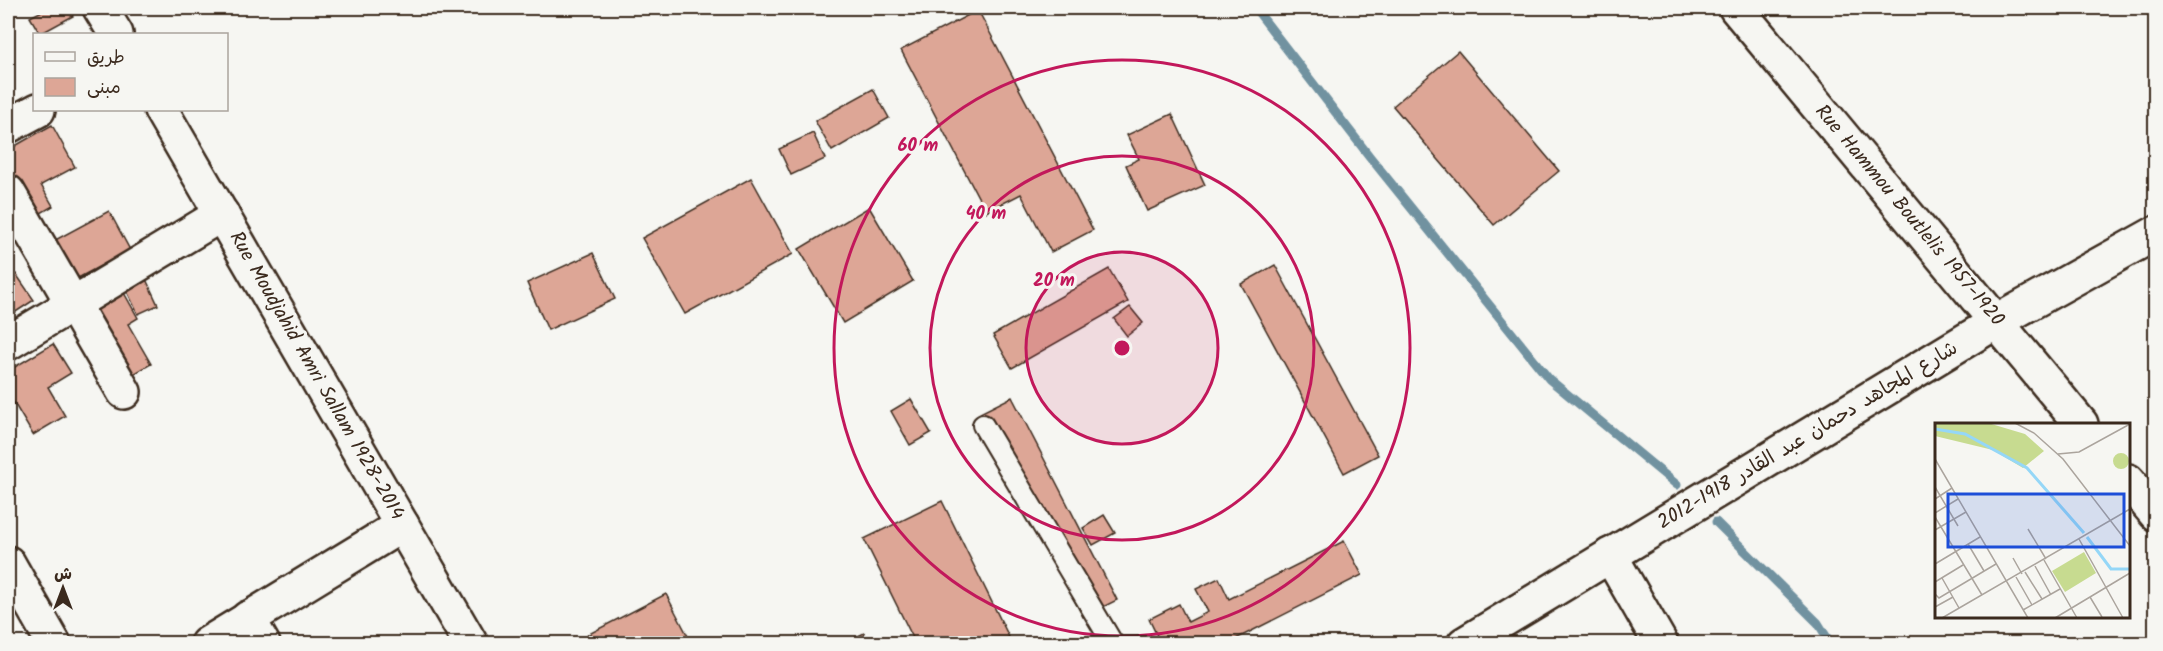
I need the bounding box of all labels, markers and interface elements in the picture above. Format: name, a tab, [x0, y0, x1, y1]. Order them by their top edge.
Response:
legend	[33, 33, 228, 111]
text: طريق	[87, 44, 125, 73]
text: مبنى	[87, 74, 121, 103]
street label: Rue Hammou Boutlelis 1957-1920	[1806, 98, 2012, 334]
text: 60 m	[898, 132, 939, 161]
text: 40 m	[966, 200, 1007, 229]
street label: Rue Moudjahid Amri Sallam 1928-2014	[220, 225, 412, 527]
text: 20 m	[1033, 267, 1075, 296]
street label: شارع المجاهد دحمان عبد القادر 1918-2012	[1652, 333, 1964, 539]
centre of rings	[1112, 338, 1132, 358]
inset map	[1935, 423, 2130, 618]
north arrow	[33, 558, 93, 618]
text: ش	[54, 562, 72, 587]

